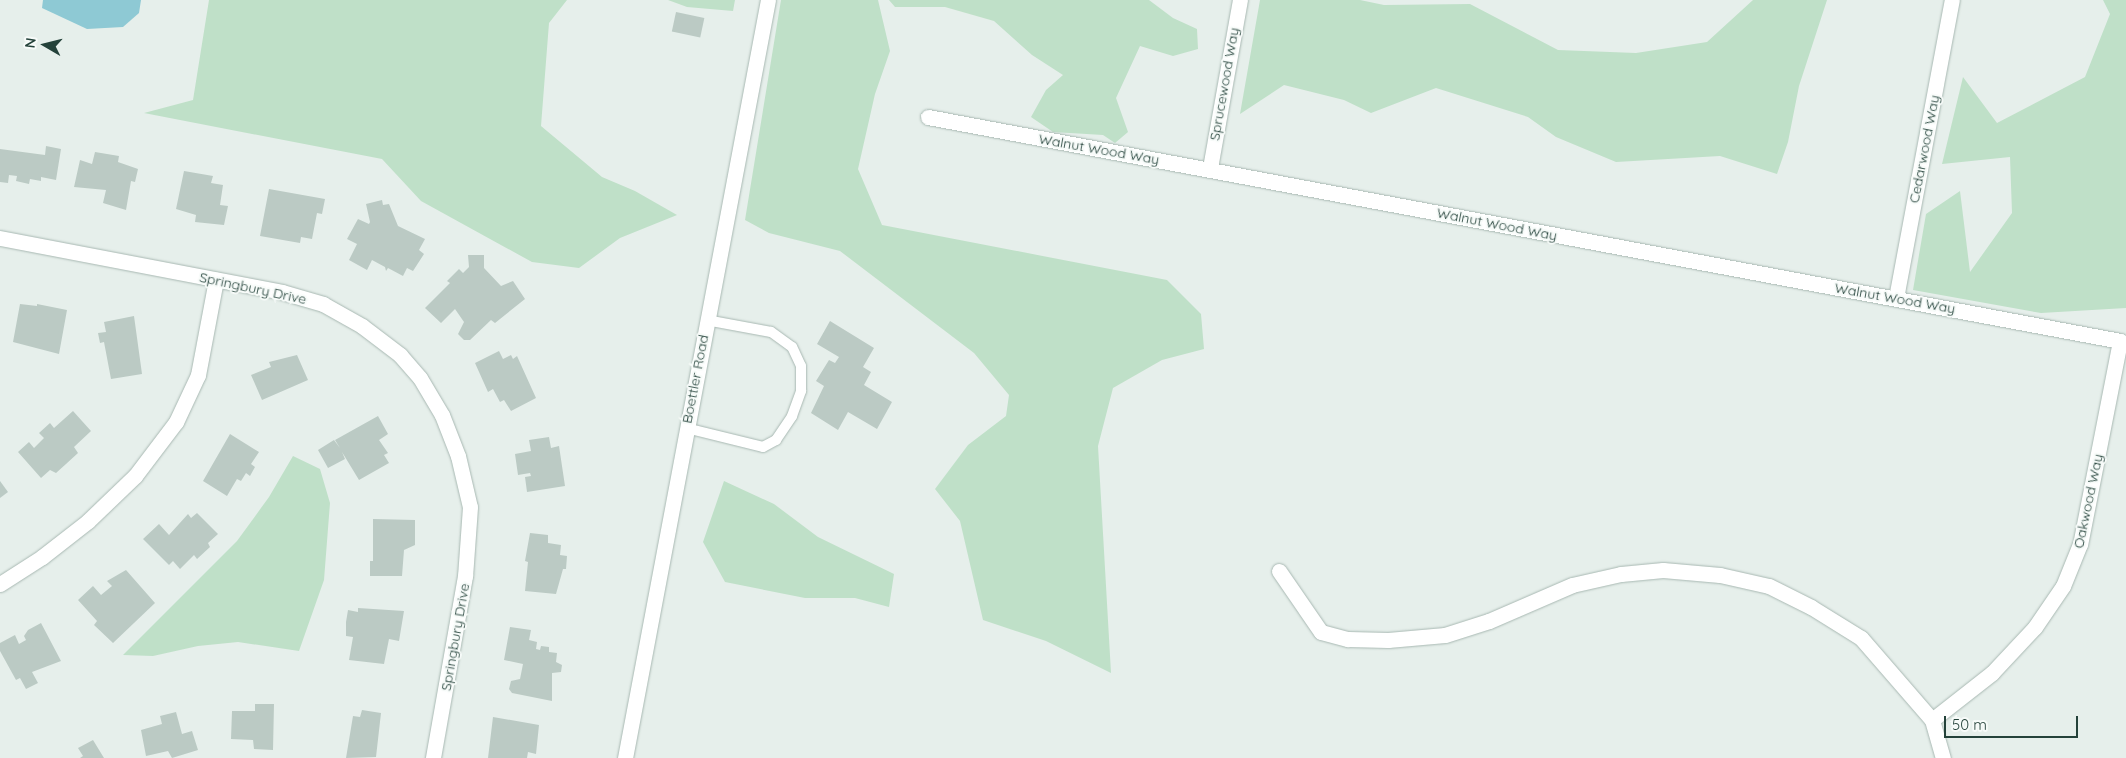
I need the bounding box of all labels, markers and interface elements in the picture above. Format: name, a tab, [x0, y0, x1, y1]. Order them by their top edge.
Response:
north arrow	[20, 20, 70, 70]
street label: Sprucewood Way	[1206, 26, 1242, 142]
text: N	[21, 37, 40, 49]
street label: Cedarwood Way	[1905, 94, 1943, 204]
street label: Walnut Wood Way	[1037, 130, 1161, 168]
street label: Walnut Wood Way	[1435, 204, 1559, 244]
street label: Springbury Drive	[198, 268, 308, 308]
street label: Walnut Wood Way	[1833, 279, 1957, 317]
street label: Boettler Road	[678, 333, 712, 425]
street label: Oakwood Way	[2070, 452, 2106, 550]
street label: Springbury Drive	[437, 582, 473, 692]
scale bar	[1946, 706, 2080, 738]
text: 50 m	[1952, 715, 1987, 734]

